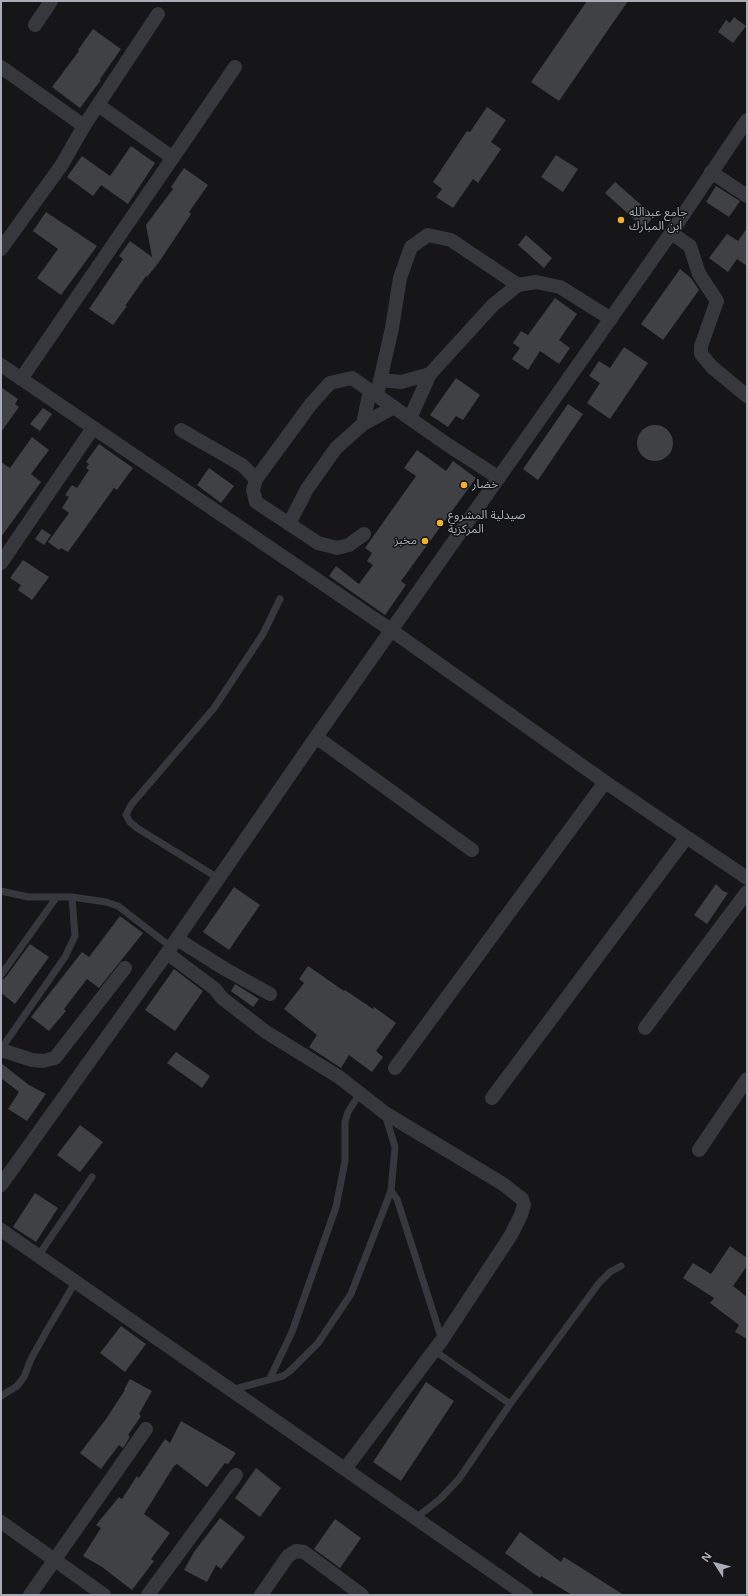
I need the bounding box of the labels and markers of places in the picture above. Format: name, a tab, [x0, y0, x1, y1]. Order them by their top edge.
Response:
place label: جامع عبدالله ابن المبارك	[629, 206, 687, 234]
marker: جامع عبدالله ابن المبارك	[616, 215, 626, 225]
place label: خضار	[472, 478, 498, 492]
marker: خضار	[459, 480, 469, 490]
place label: صيدلية المشروع المركزية	[448, 509, 526, 537]
marker: صيدلية المشروع المركزية	[435, 518, 445, 528]
place label: مخبز	[394, 534, 417, 548]
marker: مخبز	[420, 536, 430, 546]

